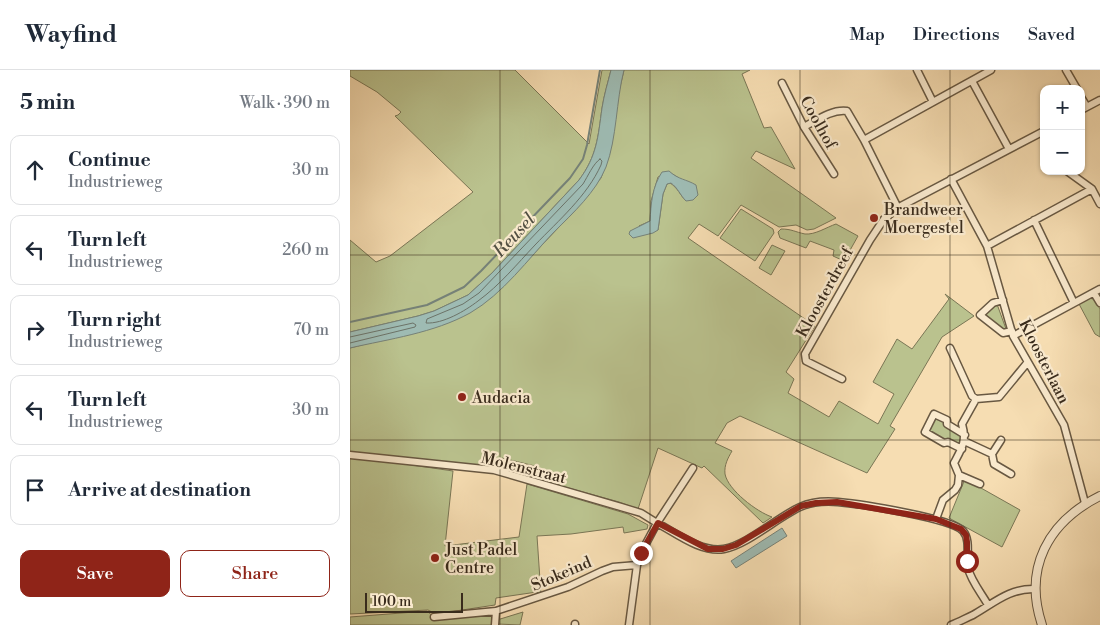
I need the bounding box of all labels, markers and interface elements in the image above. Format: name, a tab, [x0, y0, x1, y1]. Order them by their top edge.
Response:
text: Wayfind	[25, 20, 117, 50]
text: Map	[849, 23, 885, 46]
text: Directions	[913, 23, 1000, 46]
text: Saved	[1028, 23, 1075, 46]
map controls	[1040, 85, 1085, 175]
button: +	[1040, 85, 1085, 130]
text: 5 min	[20, 90, 75, 116]
street label: Coolhof	[795, 92, 841, 154]
text: Walk · 390 m	[240, 93, 330, 113]
button: −	[1040, 130, 1085, 175]
text: Continue	[68, 148, 151, 172]
icon: ahead	[21, 156, 49, 184]
text: 30 m	[292, 160, 329, 180]
text: Industrieweg	[68, 172, 162, 192]
place label: Brandweer Moergestel	[883, 200, 964, 238]
water label: Reusel	[487, 208, 541, 263]
marker: Brandweer Moergestel	[868, 212, 880, 224]
text: Turn left	[68, 228, 147, 252]
icon: left	[21, 236, 49, 264]
text: 260 m	[282, 240, 329, 260]
street label: Kloosterdreef	[792, 243, 858, 341]
text: Industrieweg	[68, 252, 162, 272]
text: Turn right	[68, 308, 161, 332]
icon: right	[21, 316, 49, 344]
street label: Kloosterlaan	[1014, 316, 1074, 408]
text: 70 m	[293, 320, 329, 340]
text: Industrieweg	[68, 332, 162, 352]
text: Turn left	[68, 388, 147, 412]
place label: Audacia	[471, 388, 532, 408]
marker: Audacia	[456, 391, 468, 403]
icon: left	[21, 396, 49, 424]
text: 30 m	[292, 400, 329, 420]
text: Industrieweg	[68, 412, 162, 432]
street label: Molenstraat	[479, 448, 569, 488]
icon: arrive	[21, 476, 49, 504]
text: Arrive at destination	[68, 478, 251, 502]
place label: Just Padel Centre	[444, 540, 517, 578]
route end	[630, 542, 653, 565]
button: Save	[20, 550, 170, 597]
button: Share	[180, 550, 330, 597]
route start	[956, 550, 979, 573]
marker: Just Padel Centre	[429, 552, 441, 564]
street label: Stokeind	[528, 552, 595, 596]
scale bar	[365, 590, 462, 613]
text: 100 m	[372, 593, 411, 611]

